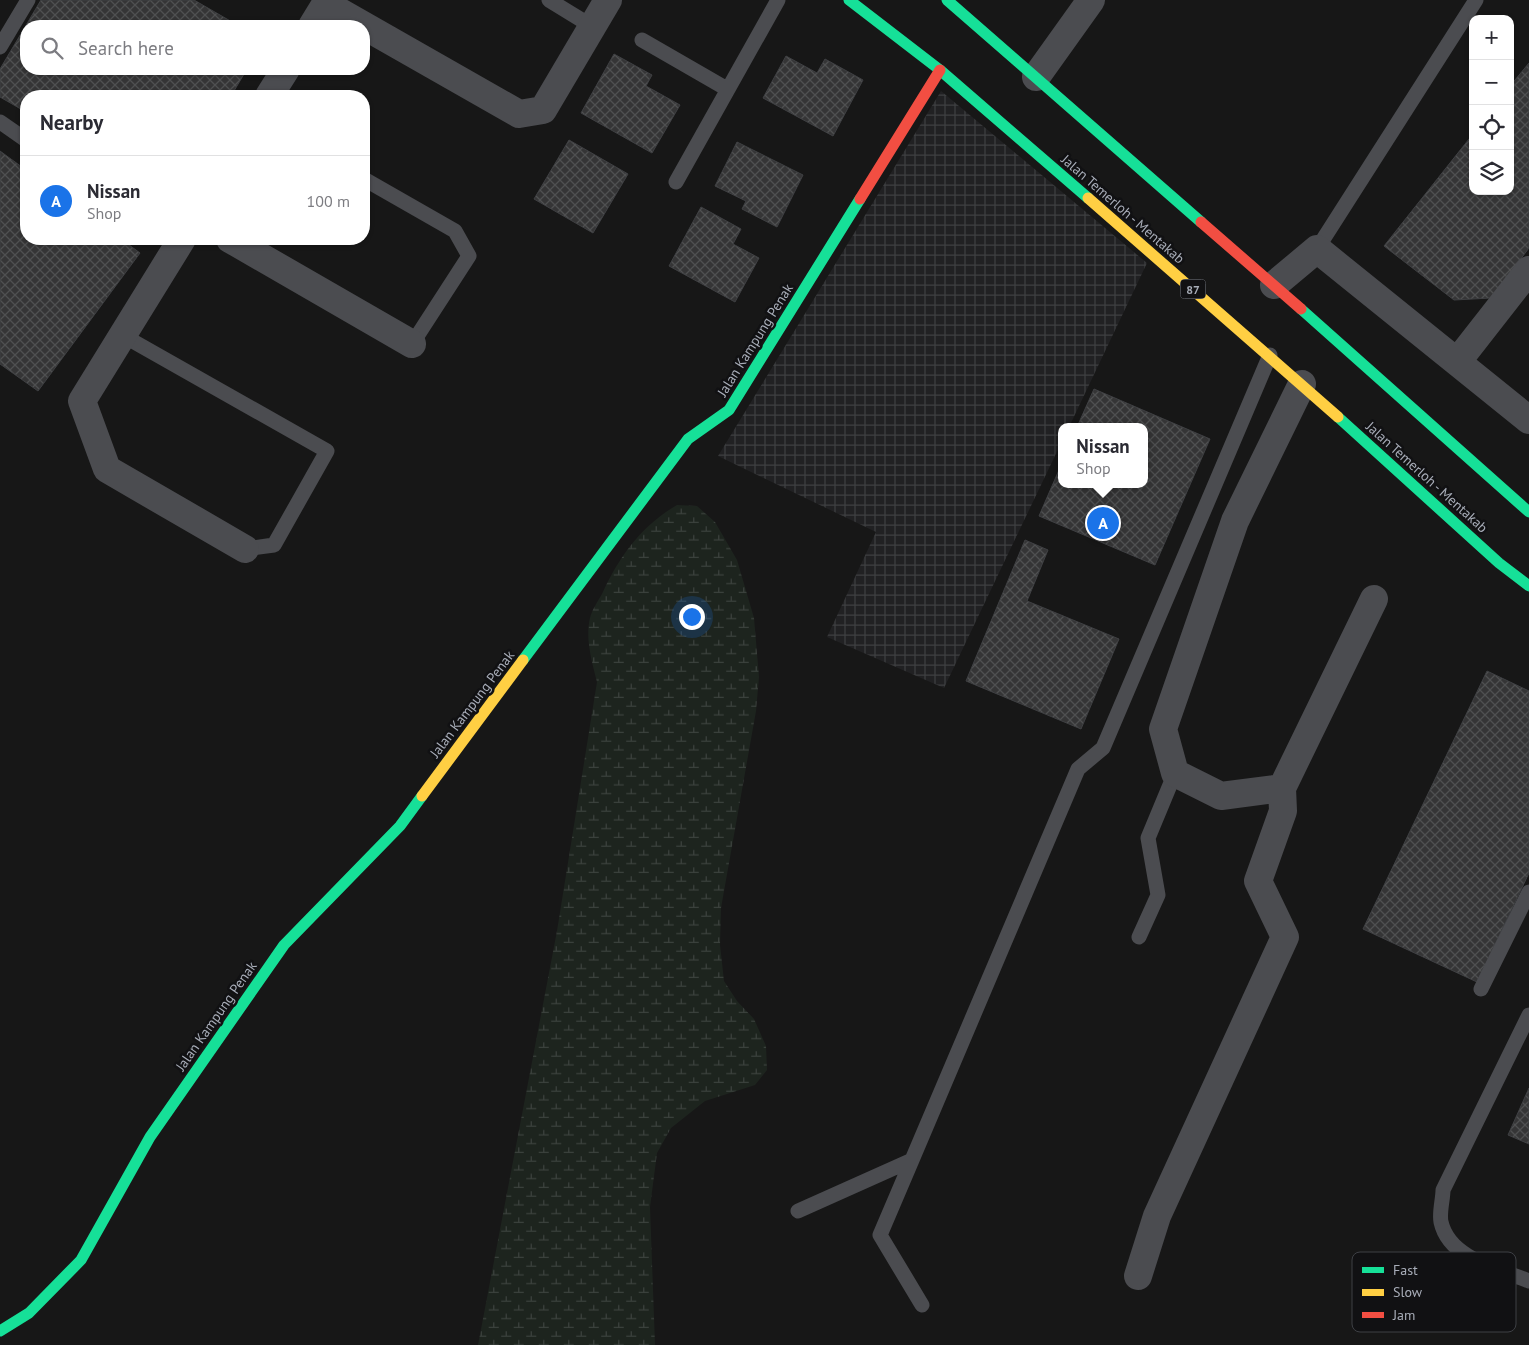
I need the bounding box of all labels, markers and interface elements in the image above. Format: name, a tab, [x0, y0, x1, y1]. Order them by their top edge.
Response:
map controls	[1469, 15, 1514, 195]
button: +	[1469, 15, 1514, 60]
search box	[20, 20, 370, 75]
icon: search	[38, 34, 66, 62]
text: Search here	[78, 36, 174, 60]
button: −	[1469, 60, 1514, 105]
button: locate	[1469, 105, 1514, 150]
text: Nearby	[40, 109, 103, 136]
street label: Jalan Temerloh - Mentakab	[1057, 150, 1188, 267]
button: layers	[1469, 150, 1514, 195]
text: Nissan	[87, 179, 140, 203]
text: A	[51, 191, 61, 211]
text: 100 m	[307, 191, 350, 211]
text: Shop	[87, 203, 121, 223]
street label: Jalan Kampung Penak	[712, 280, 797, 401]
road number: 87	[1180, 280, 1206, 298]
street label: Jalan Temerloh - Mentakab	[1362, 417, 1492, 536]
popup	[1058, 423, 1148, 488]
text: Nissan	[1076, 434, 1130, 458]
text: Shop	[1076, 458, 1111, 478]
pin: A	[1087, 504, 1119, 542]
your location	[679, 604, 705, 630]
street label: Jalan Kampung Penak	[425, 647, 518, 762]
street label: Jalan Kampung Penak	[171, 957, 261, 1075]
legend	[1352, 1252, 1516, 1332]
text: Fast	[1393, 1261, 1418, 1279]
text: Slow	[1393, 1283, 1423, 1301]
text: Jam	[1392, 1306, 1415, 1324]

